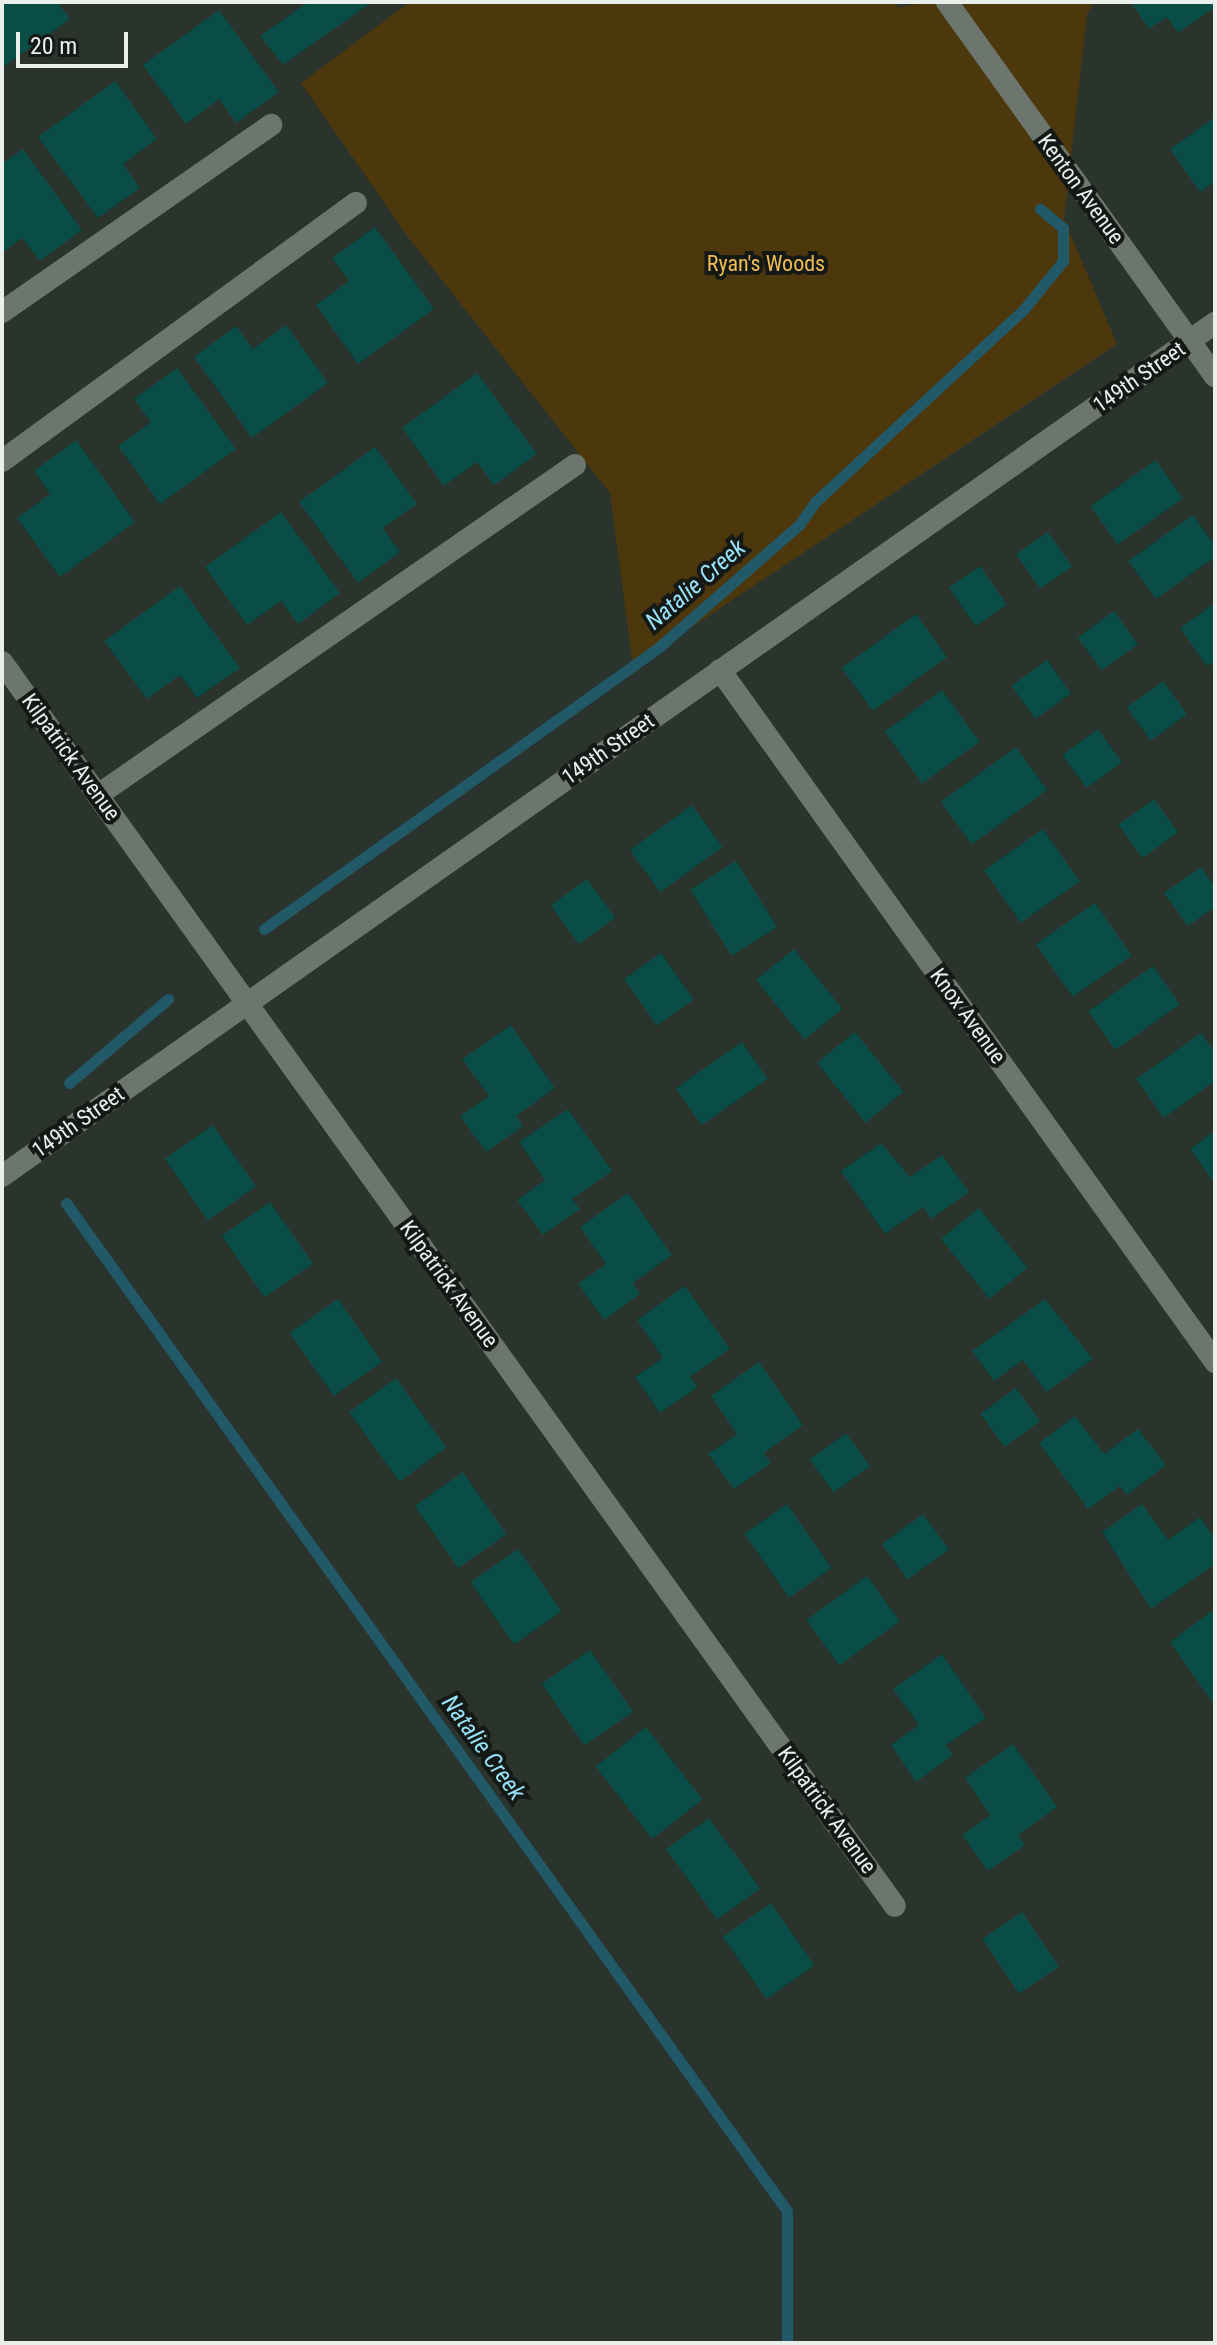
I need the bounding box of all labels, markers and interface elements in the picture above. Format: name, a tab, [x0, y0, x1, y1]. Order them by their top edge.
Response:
scale bar	[20, 16, 132, 66]
text: 20 m	[30, 32, 77, 60]
street label: Kenton Avenue	[1032, 129, 1130, 249]
park label: Ryan's Woods	[707, 251, 825, 277]
street label: 149th Street	[1088, 336, 1190, 418]
water label: Natalie Creek	[640, 534, 752, 636]
street label: Kilpatrick Avenue	[16, 688, 126, 826]
street label: 149th Street	[557, 708, 659, 790]
street label: Knox Avenue	[925, 963, 1011, 1069]
street label: 149th Street	[27, 1081, 129, 1163]
street label: Kilpatrick Avenue	[394, 1215, 504, 1353]
water label: Natalie Creek	[435, 1690, 531, 1806]
street label: Kilpatrick Avenue	[772, 1741, 882, 1879]

